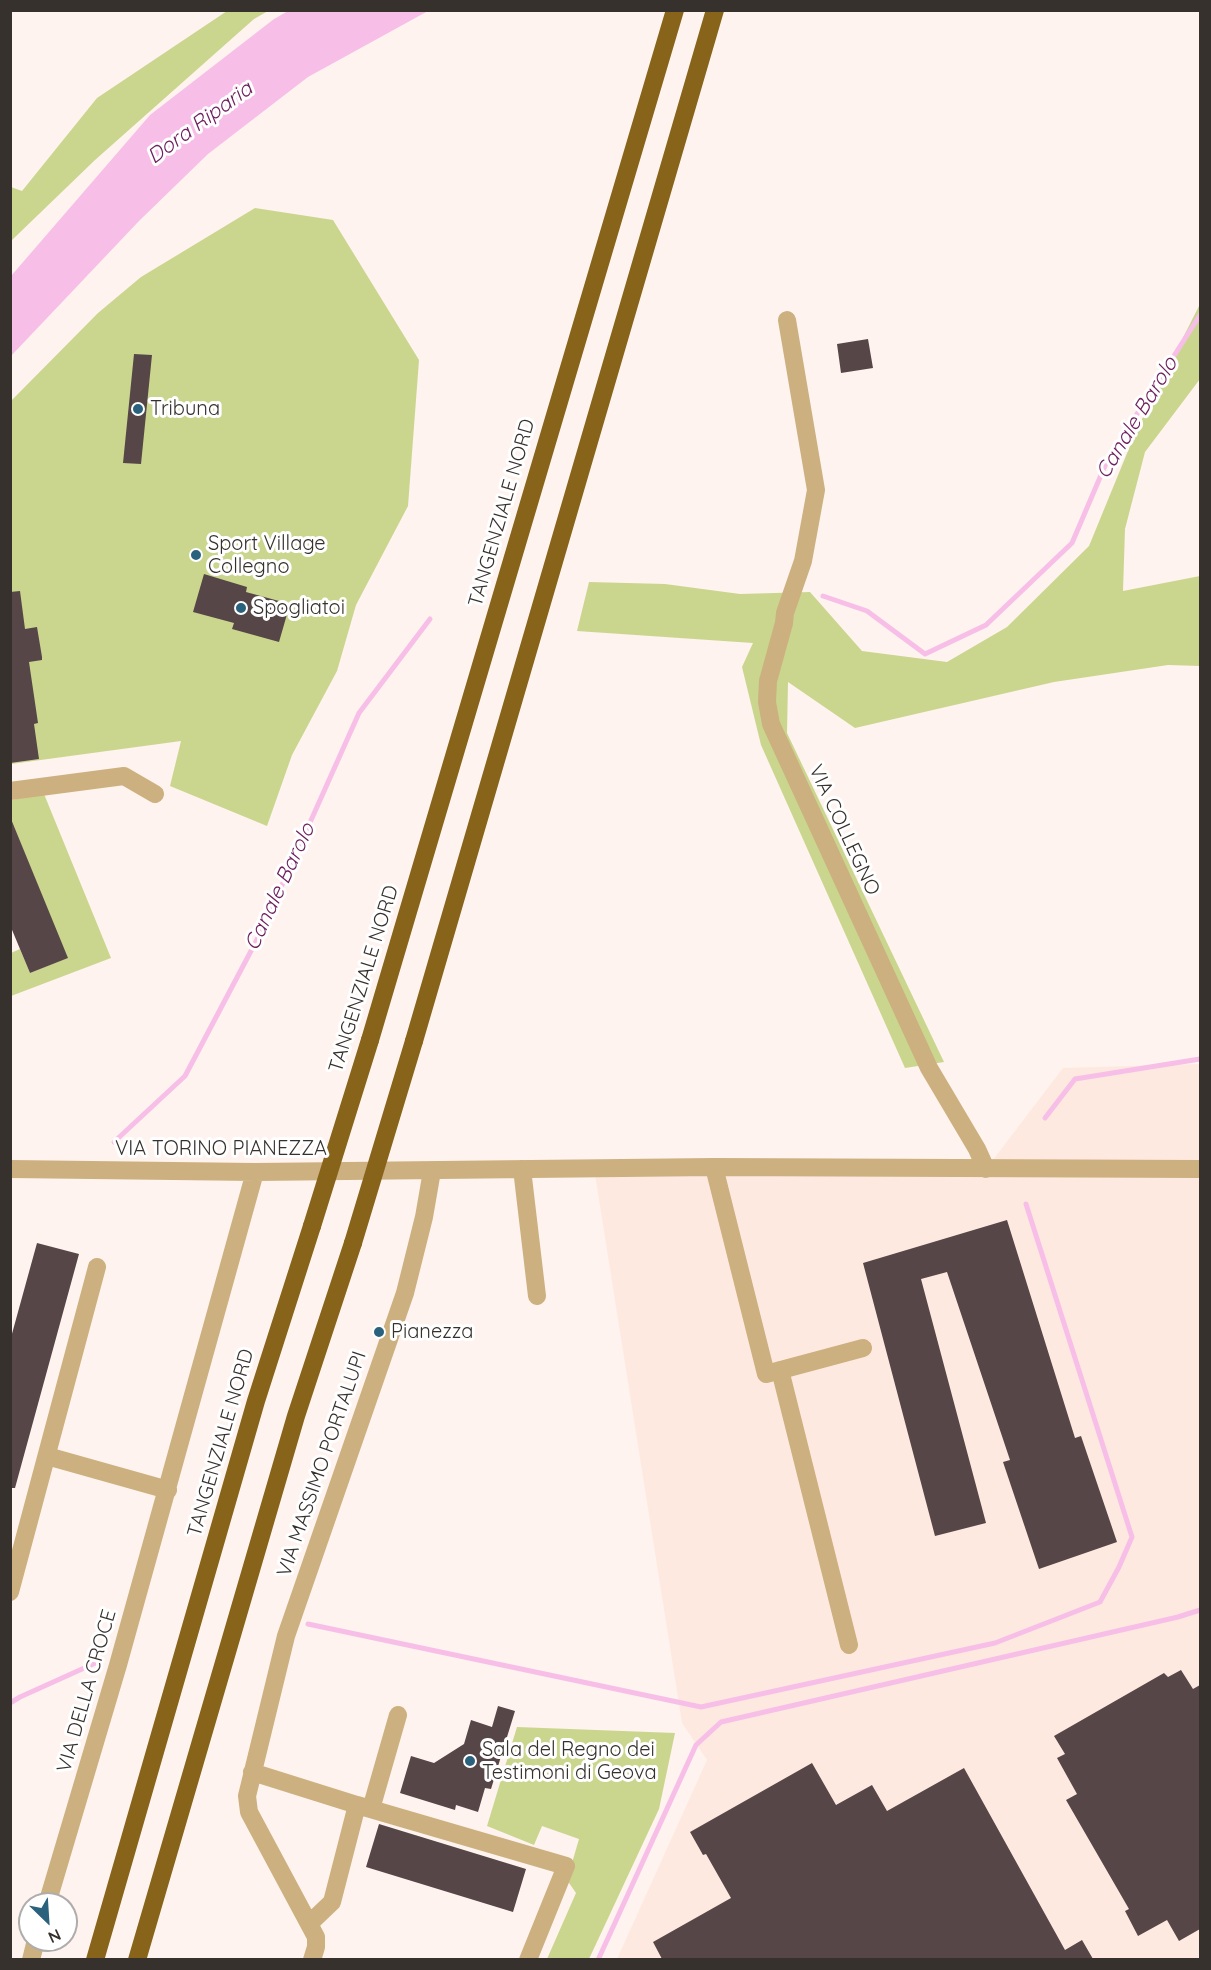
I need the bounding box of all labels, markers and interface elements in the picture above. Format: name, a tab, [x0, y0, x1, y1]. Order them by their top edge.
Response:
water label: Dora Riparia	[143, 76, 257, 170]
water label: Canale Barolo	[1091, 353, 1183, 483]
place label: Tribuna	[150, 397, 220, 421]
marker: Tribuna	[131, 402, 145, 416]
street label: TANGENZIALE NORD	[464, 416, 540, 610]
place label: Sport Village Collegno	[208, 532, 326, 579]
marker: Sport Village Collegno	[189, 548, 203, 562]
place label: Spogliatoi	[253, 596, 345, 620]
marker: Spogliatoi	[234, 601, 248, 615]
street label: VIA COLLEGNO	[803, 761, 885, 899]
water label: Canale Barolo	[240, 819, 320, 955]
street label: TANGENZIALE NORD	[324, 883, 404, 1075]
street label: VIA TORINO PIANEZZA	[115, 1137, 327, 1161]
place label: Pianezza	[391, 1320, 473, 1344]
marker: Pianezza	[372, 1325, 386, 1339]
street label: TANGENZIALE NORD	[183, 1346, 259, 1540]
street label: VIA MASSIMO PORTALUPI	[272, 1348, 372, 1580]
street label: VIA DELLA CROCE	[52, 1607, 122, 1775]
place label: Sala del Regno dei Testimoni di Geova	[482, 1738, 657, 1785]
marker: Sala del Regno dei Testimoni di Geova	[463, 1754, 477, 1768]
north arrow	[18, 1892, 78, 1952]
text: N	[45, 1925, 64, 1948]

